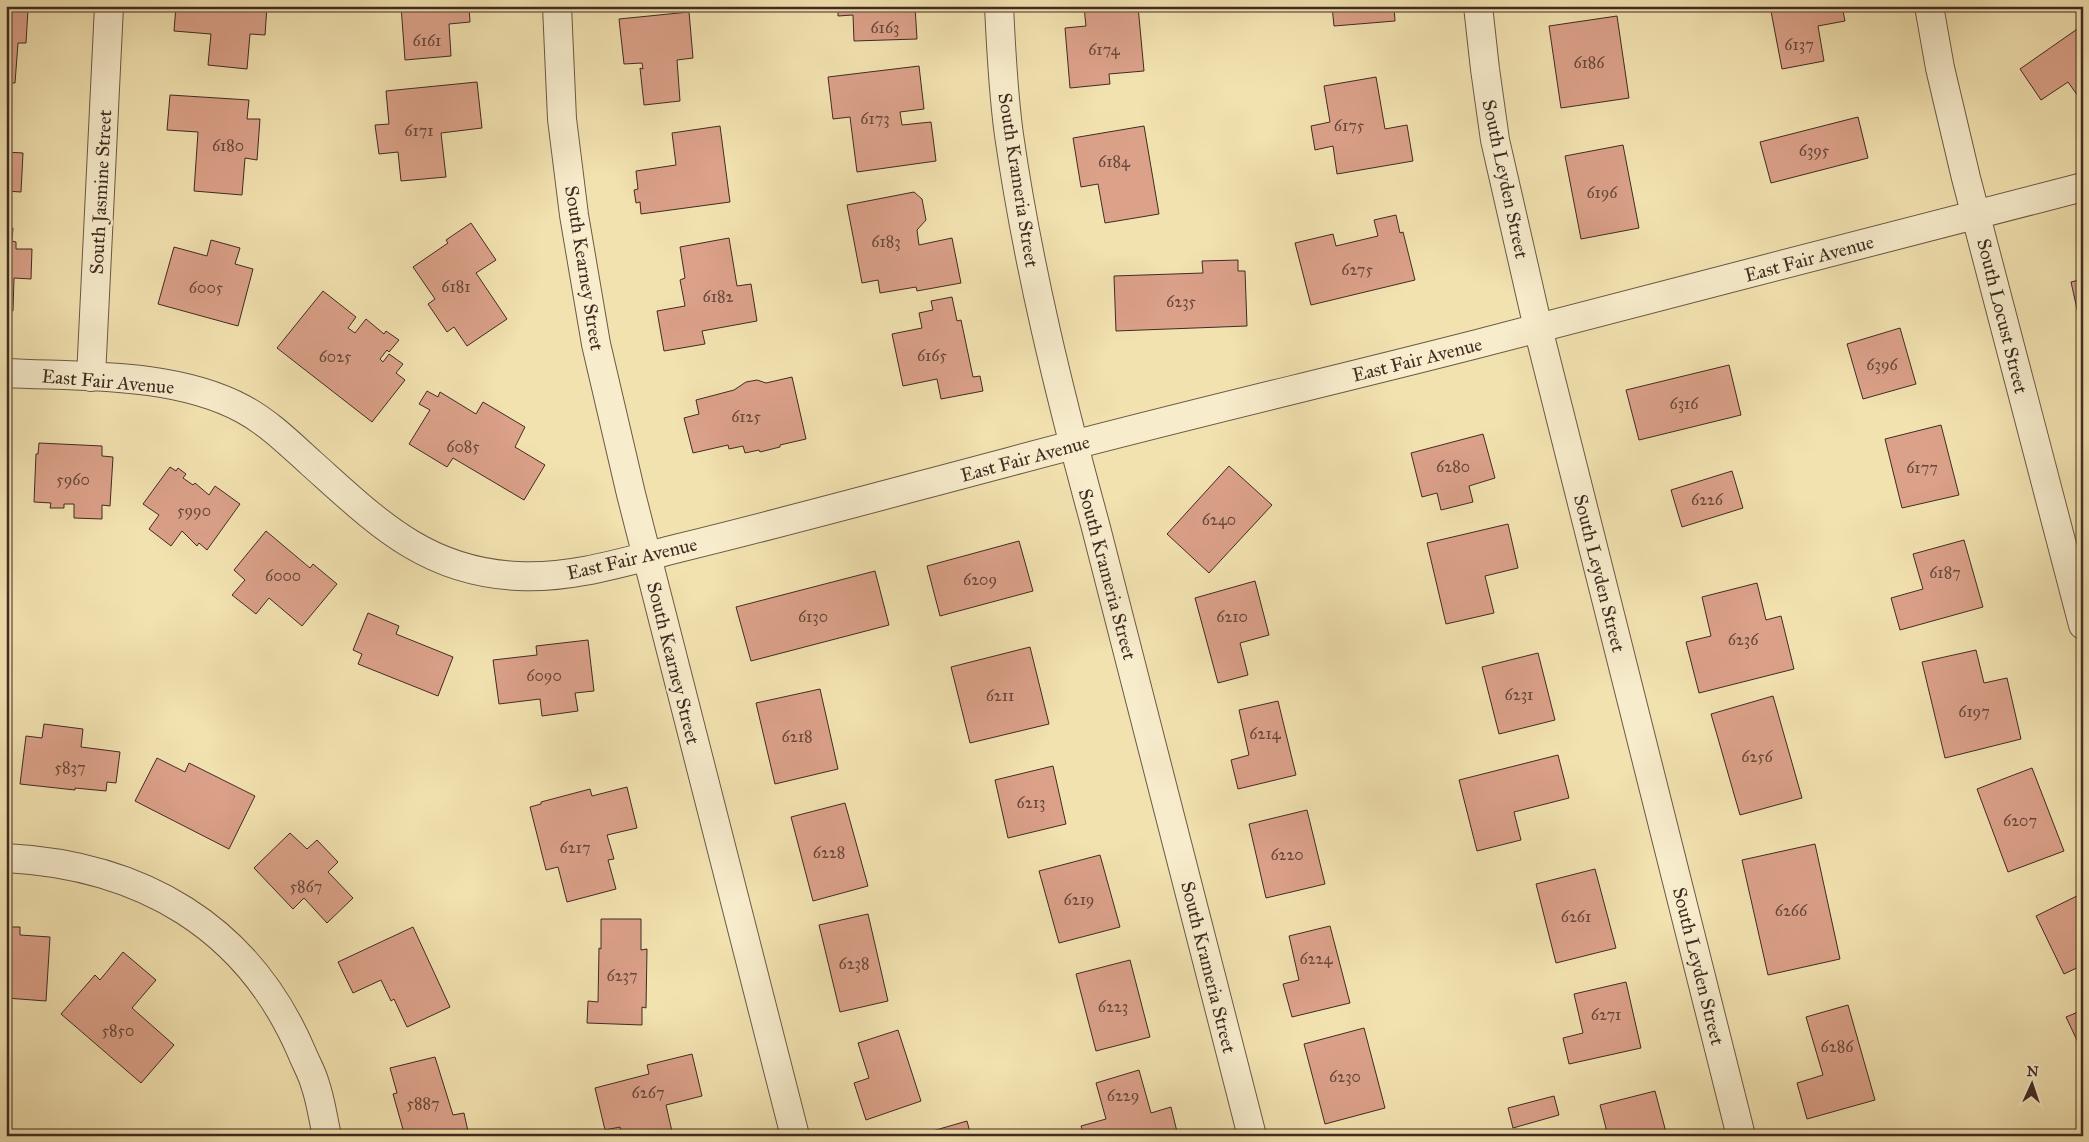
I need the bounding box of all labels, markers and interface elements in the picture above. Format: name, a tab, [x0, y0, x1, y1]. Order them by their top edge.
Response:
house number: 6163	[871, 18, 899, 37]
house number: 6161	[413, 31, 441, 50]
house number: 6137	[1784, 35, 1814, 54]
house number: 6174	[1088, 40, 1121, 59]
house number: 6186	[1573, 53, 1605, 72]
street label: South Krameria Street	[993, 91, 1044, 269]
street label: South Leyden Street	[1477, 98, 1534, 261]
street label: South Jasmine Street	[85, 109, 117, 275]
house number: 6173	[860, 109, 890, 128]
house number: 6175	[1334, 116, 1365, 135]
house number: 6171	[404, 121, 434, 140]
house number: 6180	[212, 136, 244, 155]
house number: 6395	[1799, 141, 1830, 160]
house number: 6184	[1098, 152, 1131, 171]
house number: 6196	[1586, 183, 1618, 202]
street label: South Kearney Street	[560, 184, 609, 353]
street label: East Fair Avenue	[1742, 230, 1876, 287]
house number: 6183	[871, 232, 901, 251]
street label: South Locust Street	[1972, 236, 2033, 396]
house number: 6275	[1341, 260, 1373, 279]
house number: 6181	[441, 277, 471, 296]
house number: 6005	[189, 278, 224, 297]
house number: 6182	[703, 287, 734, 306]
house number: 6235	[1166, 292, 1197, 311]
street label: East Fair Avenue	[1350, 332, 1484, 387]
house number: 6165	[917, 346, 948, 365]
house number: 6025	[319, 347, 352, 366]
house number: 6396	[1866, 355, 1898, 374]
street label: East Fair Avenue	[41, 364, 175, 399]
house number: 6316	[1669, 394, 1699, 413]
house number: 6125	[731, 407, 761, 426]
street label: East Fair Avenue	[958, 430, 1092, 487]
house number: 6085	[446, 437, 480, 456]
house number: 6280	[1436, 457, 1470, 476]
house number: 6177	[1906, 458, 1938, 477]
house number: 5960	[56, 470, 90, 489]
street label: South Krameria Street	[1074, 486, 1142, 662]
house number: 6226	[1691, 490, 1724, 509]
street label: South Leyden Street	[1569, 492, 1630, 655]
house number: 5990	[177, 501, 211, 520]
house number: 6240	[1202, 510, 1236, 529]
street label: East Fair Avenue	[565, 532, 700, 585]
house number: 6187	[1929, 563, 1961, 582]
house number: 6000	[265, 566, 301, 585]
house number: 6209	[963, 570, 997, 589]
street label: South Kearney Street	[642, 579, 705, 747]
house number: 6130	[798, 607, 828, 626]
house number: 6210	[1216, 607, 1248, 626]
house number: 6236	[1728, 630, 1759, 649]
house number: 6090	[526, 666, 562, 685]
house number: 6231	[1505, 685, 1533, 704]
house number: 6211	[986, 686, 1014, 705]
house number: 6197	[1958, 702, 1990, 721]
house number: 6214	[1249, 724, 1282, 743]
house number: 6218	[782, 727, 812, 746]
house number: 6256	[1741, 747, 1774, 766]
house number: 5837	[55, 758, 85, 777]
house number: 6213	[1017, 793, 1045, 812]
house number: 6207	[2003, 811, 2037, 830]
house number: 6217	[560, 838, 590, 857]
house number: 6228	[813, 843, 845, 862]
house number: 6220	[1270, 845, 1304, 864]
house number: 5867	[290, 877, 322, 896]
street label: South Krameria Street	[1176, 879, 1241, 1056]
street label: South Leyden Street	[1668, 885, 1729, 1048]
house number: 6219	[1064, 890, 1094, 909]
house number: 6266	[1775, 901, 1808, 920]
house number: 6261	[1561, 907, 1591, 926]
house number: 6224	[1300, 949, 1334, 968]
house number: 6238	[839, 954, 870, 973]
house number: 6237	[606, 966, 638, 985]
house number: 6223	[1098, 997, 1128, 1016]
house number: 6271	[1591, 1005, 1621, 1024]
house number: 5850	[102, 1021, 134, 1040]
house number: 6286	[1821, 1037, 1854, 1056]
north arrow	[2006, 1060, 2056, 1110]
text: N	[2026, 1063, 2039, 1080]
house number: 6230	[1329, 1067, 1361, 1086]
house number: 6267	[632, 1083, 664, 1102]
house number: 6229	[1107, 1086, 1139, 1105]
house number: 5887	[407, 1094, 440, 1113]

